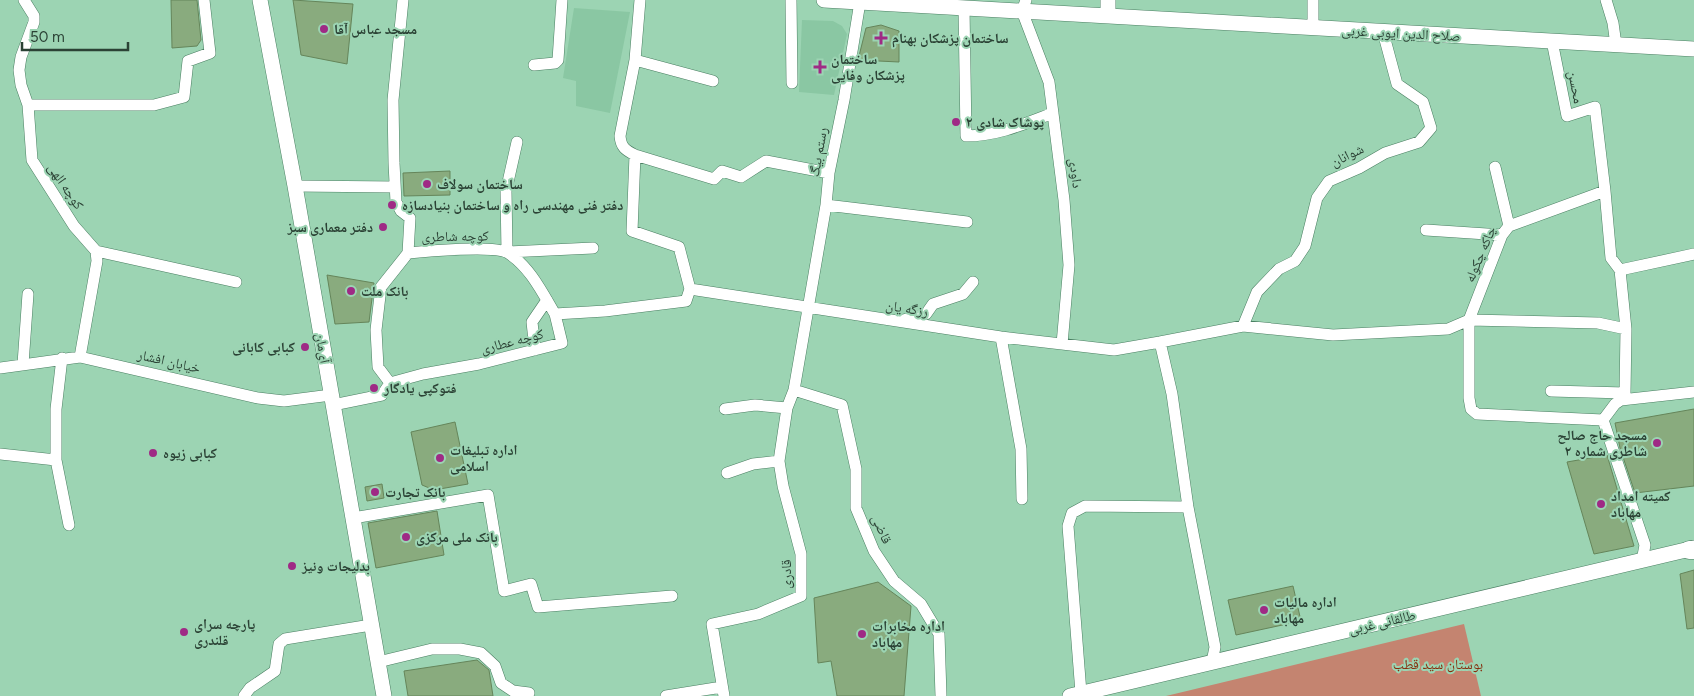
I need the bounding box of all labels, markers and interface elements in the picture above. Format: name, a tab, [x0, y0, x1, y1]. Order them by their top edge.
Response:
scale bar	[22, 20, 129, 52]
place label: مسجد عباس آقا	[334, 21, 417, 38]
street label: صلاح الدین ایوبی غربی	[1341, 22, 1461, 46]
marker: مسجد عباس آقا	[318, 23, 330, 35]
text: 50 m	[30, 28, 65, 46]
place label: ساختمان پزشکان بهنام	[892, 30, 1009, 48]
marker: ساختمان پزشکان بهنام	[874, 31, 888, 45]
place label: ساختمان پزشکان وفایی	[831, 51, 905, 84]
marker: ساختمان پزشکان وفایی	[813, 60, 827, 74]
street label: محسن	[1564, 69, 1587, 105]
place label: پوشاک شادی ۲	[966, 114, 1044, 131]
marker: پوشاک شادی ۲	[950, 116, 962, 128]
street label: رستم بیگ	[806, 126, 832, 178]
street label: شوانان	[1328, 140, 1367, 171]
street label: داودی	[1065, 157, 1086, 189]
street label: کوچه الهی	[44, 160, 87, 213]
place label: ساختمان سولاف	[437, 176, 523, 193]
marker: ساختمان سولاف	[421, 178, 433, 190]
place label: دفتر فنی مهندسی راه و ساختمان بنیادسازه	[402, 197, 623, 214]
marker: دفتر فنی مهندسی راه و ساختمان بنیادسازه	[386, 199, 398, 211]
place label: دفتر معماری سبز	[286, 219, 373, 236]
marker: دفتر معماری سبز	[377, 221, 389, 233]
street label: چاکه چکوله	[1461, 224, 1500, 285]
street label: کوچه شاطری	[421, 227, 489, 246]
place label: بانک ملت	[361, 283, 408, 300]
marker: بانک ملت	[345, 285, 357, 297]
street label: رزگه یان	[884, 297, 929, 320]
street label: کوچه عطاری	[479, 325, 546, 358]
street label: آی‌مان	[312, 332, 334, 365]
place label: کبابی کابانی	[232, 339, 295, 356]
marker: کبابی کابانی	[299, 341, 311, 353]
street label: خیابان افشار	[135, 346, 202, 377]
place label: فتوکپی یادگار	[383, 380, 457, 397]
marker: فتوکپی یادگار	[368, 382, 380, 394]
place label: مسجد حاج صالح شاطری شماره ۲	[1557, 427, 1647, 460]
marker: مسجد حاج صالح شاطری شماره ۲	[1651, 437, 1663, 449]
place label: اداره تبلیغات اسلامی	[450, 442, 518, 475]
place label: کبابى زیوه	[163, 445, 217, 462]
marker: کبابى زیوه	[147, 447, 159, 459]
marker: اداره تبلیغات اسلامی	[434, 452, 446, 464]
place label: بانک تجارت	[385, 484, 446, 501]
marker: بانک تجارت	[369, 486, 381, 498]
place label: کمیته امداد مهاباد	[1611, 488, 1670, 521]
marker: کمیته امداد مهاباد	[1595, 498, 1607, 510]
street label: قاضی	[868, 512, 895, 546]
place label: بانک ملی مرکزی	[416, 529, 498, 546]
marker: بانک ملی مرکزی	[400, 531, 412, 543]
place label: بدلیجات ونیز	[301, 558, 370, 575]
street label: قادری	[778, 559, 795, 589]
marker: بدلیجات ونیز	[286, 560, 298, 572]
place label: اداره مالیات مهاباد	[1274, 594, 1337, 627]
marker: اداره مالیات مهاباد	[1258, 604, 1270, 616]
street label: طالقانی غربی	[1347, 607, 1417, 638]
place label: پارچه سرای قلندری	[194, 616, 255, 649]
place label: اداره مخابرات مهاباد	[872, 618, 945, 651]
marker: پارچه سرای قلندری	[178, 626, 190, 638]
marker: اداره مخابرات مهاباد	[856, 628, 868, 640]
park label: بوستان سید قطب	[1393, 656, 1483, 673]

